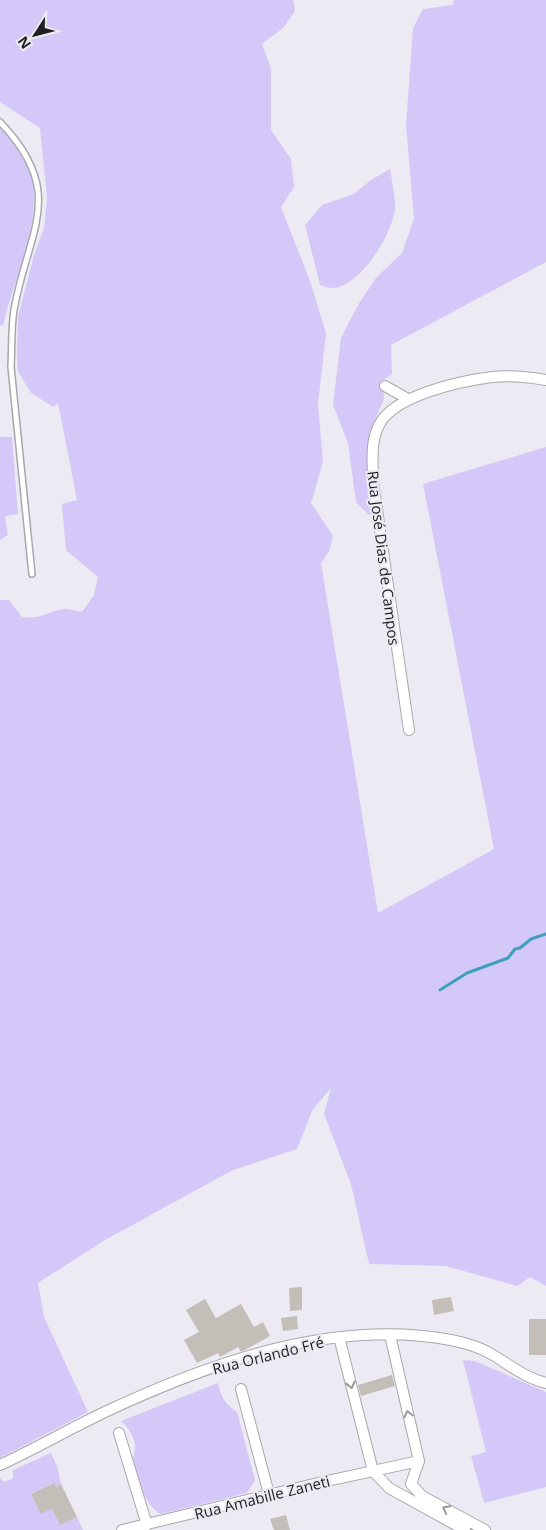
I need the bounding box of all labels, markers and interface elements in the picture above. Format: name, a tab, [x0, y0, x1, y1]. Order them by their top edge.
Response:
north arrow	[10, 10, 60, 60]
text: N	[13, 33, 35, 53]
street label: Rua José Dias de Campos	[363, 470, 405, 646]
street label: Rua Orlando Fré	[210, 1331, 326, 1379]
one-way arrow	[345, 1380, 356, 1389]
one-way arrow	[403, 1409, 414, 1418]
street label: Rua Amabille Zaneti	[192, 1470, 332, 1524]
one-way arrow	[442, 1505, 451, 1515]

